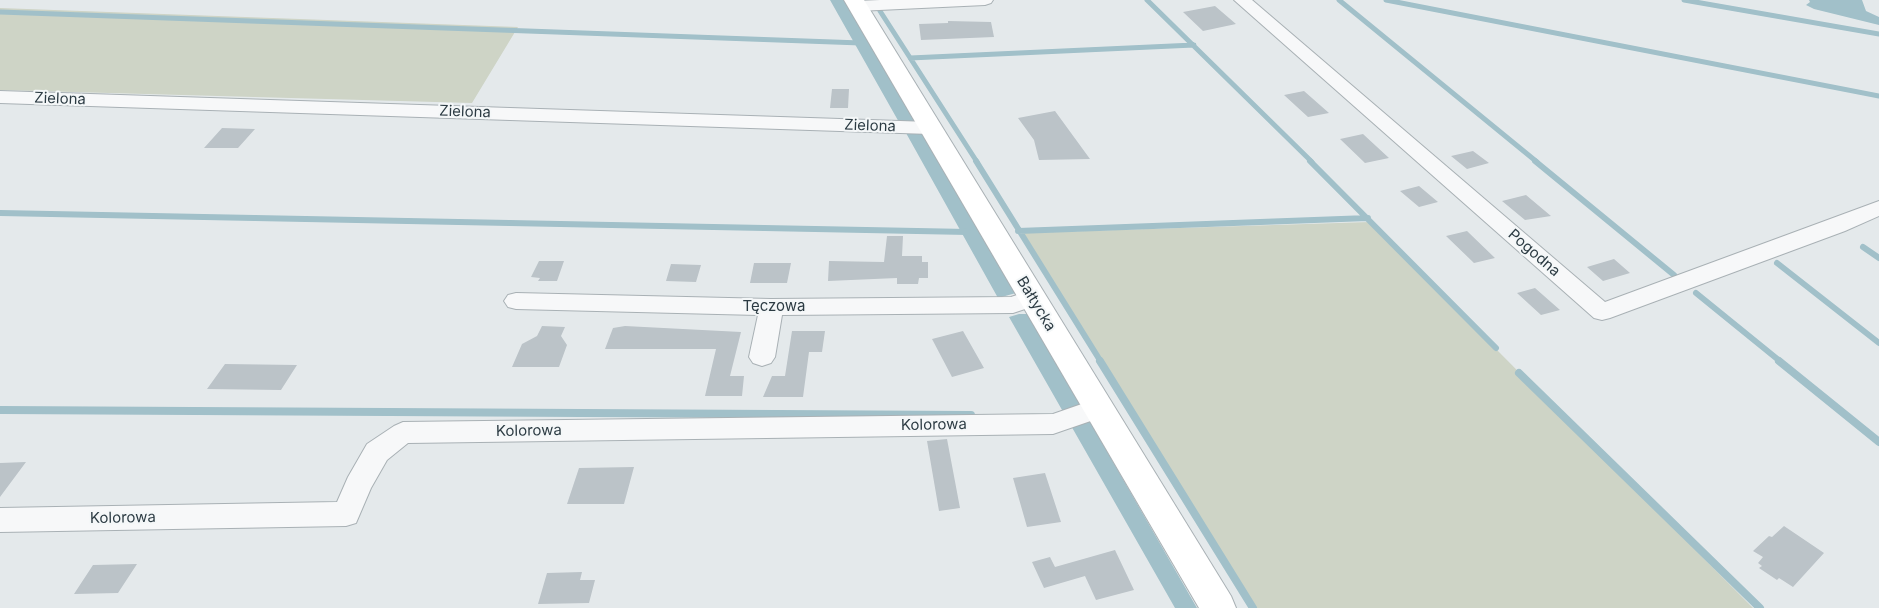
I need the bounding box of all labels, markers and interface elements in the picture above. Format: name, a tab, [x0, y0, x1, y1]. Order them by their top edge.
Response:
street label: Zielona	[34, 89, 86, 109]
street label: Zielona	[439, 102, 491, 122]
street label: Zielona	[844, 116, 896, 136]
street label: Pogodna	[1504, 225, 1564, 281]
street label: Bałtycka	[1013, 273, 1059, 335]
street label: Tęczowa	[742, 297, 806, 315]
street label: Kolorowa	[901, 415, 967, 435]
street label: Kolorowa	[496, 421, 562, 441]
street label: Kolorowa	[90, 508, 156, 528]

